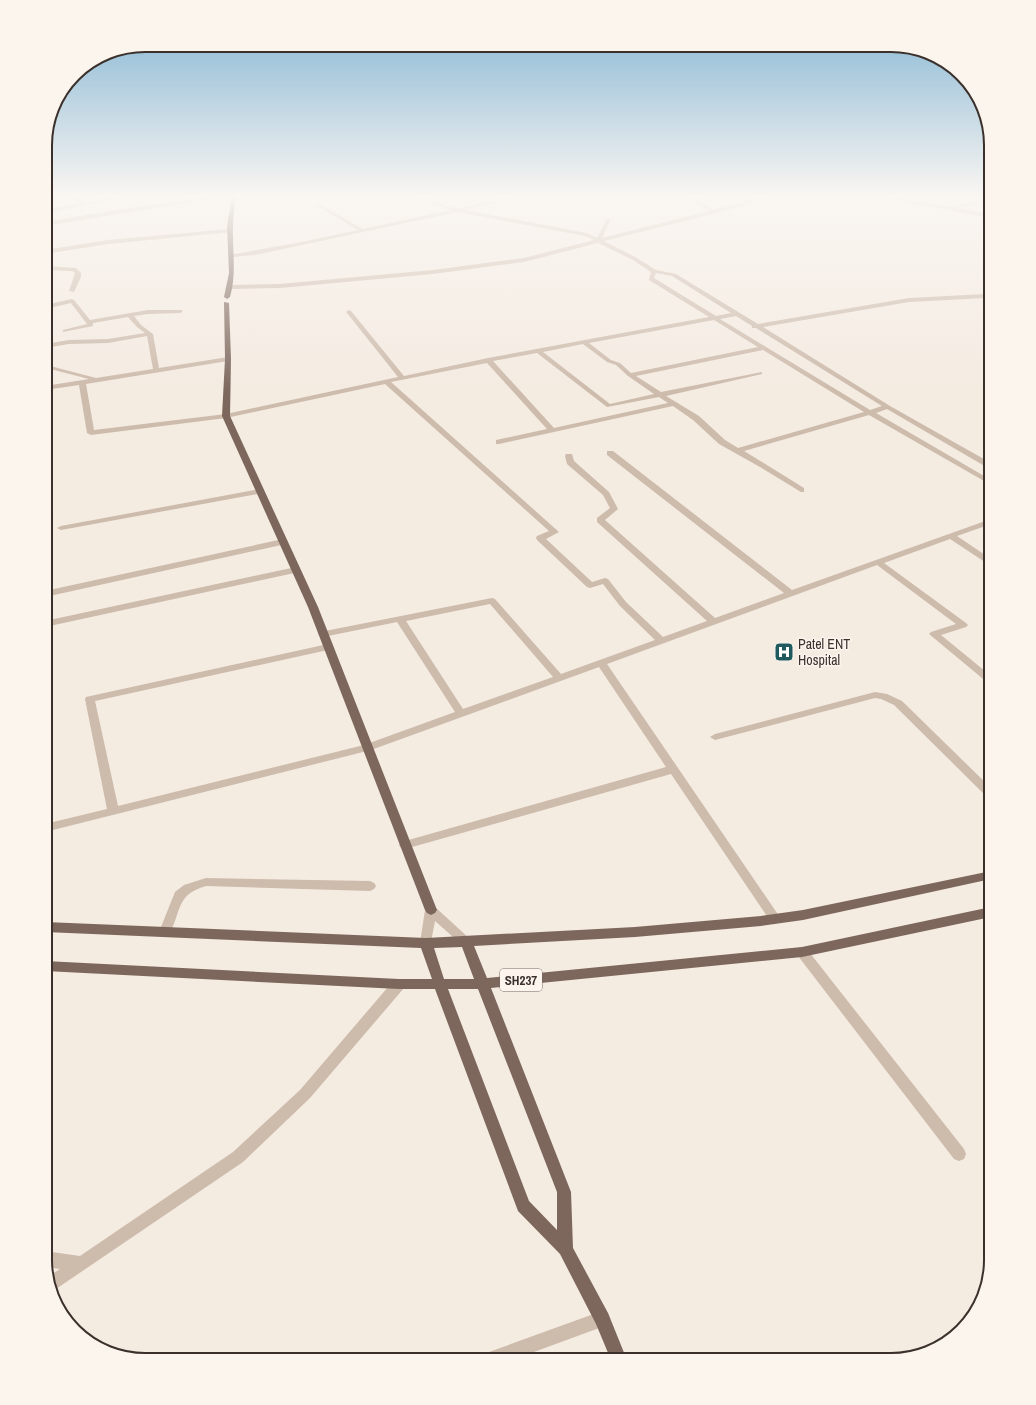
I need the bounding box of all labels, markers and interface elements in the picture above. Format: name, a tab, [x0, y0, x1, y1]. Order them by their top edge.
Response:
place label: Patel ENT Hospital	[798, 635, 850, 669]
hospital icon: Patel ENT Hospital	[773, 641, 795, 663]
road number: SH237	[500, 969, 542, 991]

